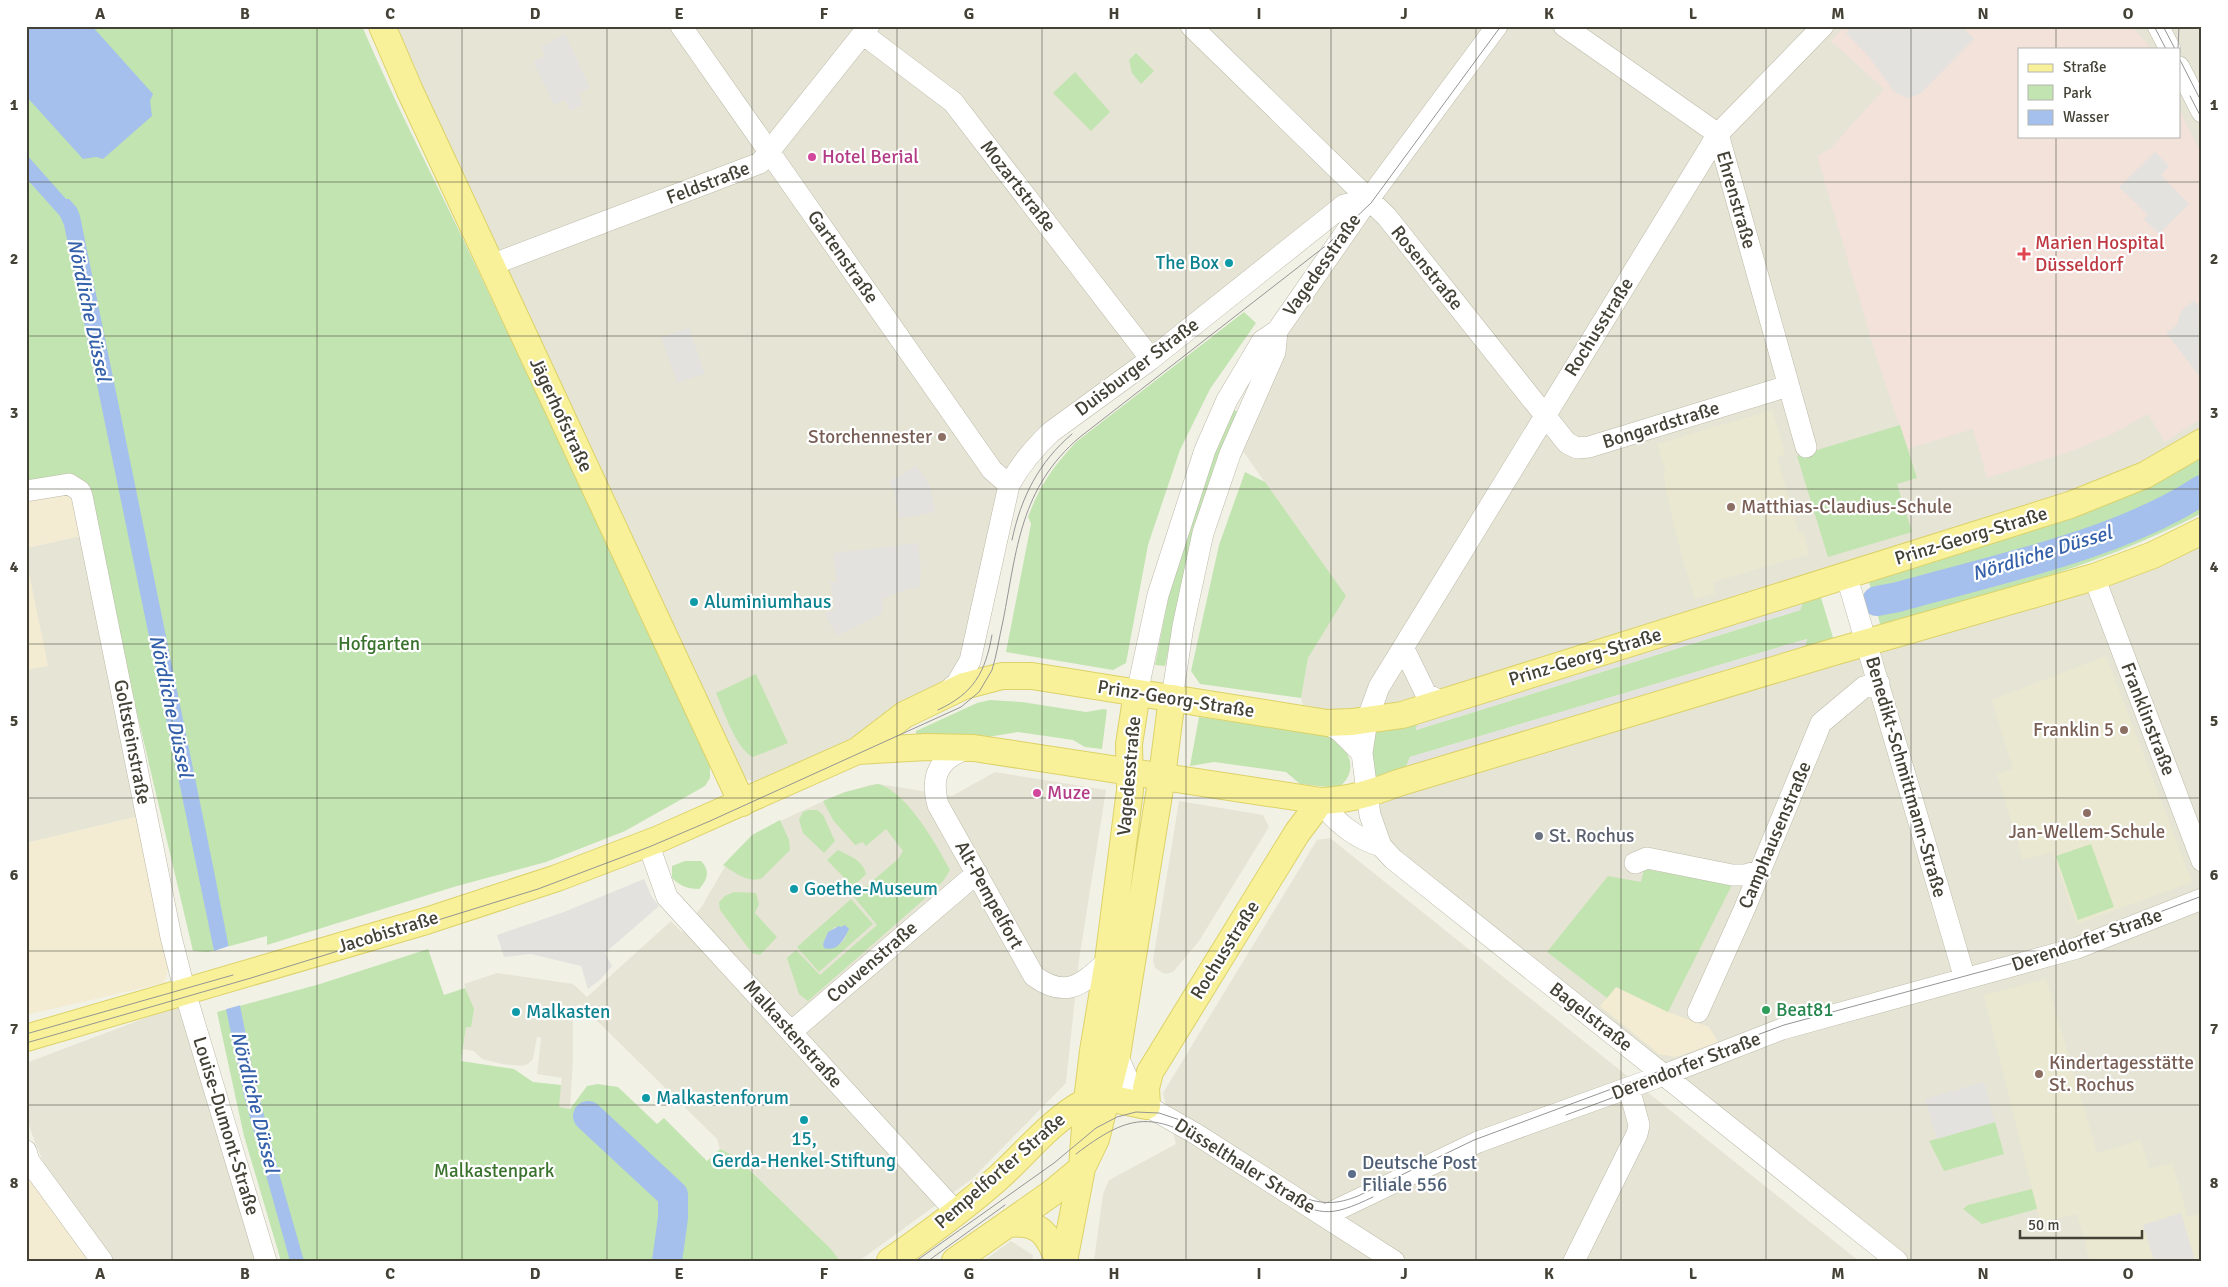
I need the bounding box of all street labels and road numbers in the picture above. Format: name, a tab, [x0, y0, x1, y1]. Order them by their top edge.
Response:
street label: Mozartstraße	[975, 135, 1061, 237]
street label: Ehrenstraße	[1711, 148, 1761, 252]
street label: Feldstraße	[663, 156, 753, 210]
street label: Gartenstraße	[802, 206, 884, 308]
street label: Vagedesstraße	[1278, 209, 1366, 321]
street label: Rosenstraße	[1386, 221, 1468, 315]
street label: Rochusstraße	[1559, 273, 1639, 381]
street label: Duisburger Straße	[1070, 313, 1204, 421]
street label: Jägerhofstraße	[524, 354, 598, 476]
street label: Bongardstraße	[1600, 396, 1722, 454]
street label: Prinz-Georg-Straße	[1892, 501, 2050, 571]
street label: Prinz-Georg-Straße	[1506, 622, 1664, 692]
street label: Benedikt-Schmittmann-Straße	[1860, 654, 1952, 900]
street label: Franklinstraße	[2115, 659, 2181, 779]
street label: Prinz-Georg-Straße	[1096, 675, 1256, 723]
street label: Goltsteinstraße	[108, 678, 156, 806]
street label: Vagedesstraße	[1112, 715, 1146, 837]
street label: Camphausenstraße	[1733, 758, 1817, 912]
street label: Alt-Pempelfort	[949, 837, 1029, 954]
street label: Rochusstraße	[1185, 896, 1265, 1004]
street label: Derendorfer Straße	[2008, 903, 2166, 977]
street label: Jacobistraße	[335, 905, 441, 959]
street label: Couvenstraße	[822, 916, 922, 1008]
street label: Malkastenstraße	[738, 975, 848, 1093]
street label: Bagelstraße	[1545, 977, 1637, 1057]
street label: Derendorfer Straße	[1608, 1027, 1764, 1105]
street label: Louise-Dumont-Straße	[187, 1034, 265, 1218]
street label: Pempelforter Straße	[930, 1108, 1070, 1234]
street label: Düsselthaler Straße	[1170, 1113, 1320, 1219]

